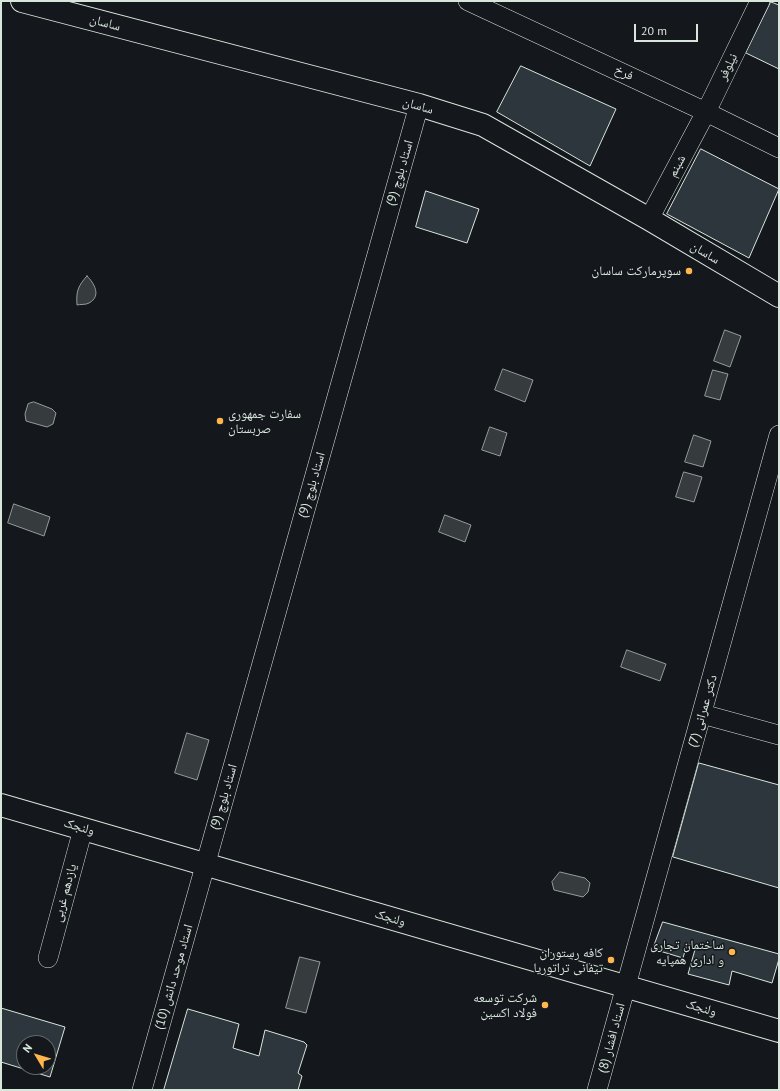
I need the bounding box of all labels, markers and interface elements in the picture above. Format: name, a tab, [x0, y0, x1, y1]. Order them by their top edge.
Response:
street label: ساسان	[88, 11, 122, 35]
scale bar	[636, 16, 700, 42]
text: 20 m	[641, 23, 667, 38]
street label: نیلوفر	[715, 51, 741, 83]
street label: فرخ	[612, 62, 636, 84]
street label: ساسان	[401, 94, 435, 118]
street label: استاد بلوچ (9)	[383, 138, 417, 208]
street label: شبنم	[665, 152, 689, 180]
street label: ساسان	[688, 238, 722, 268]
place label: سوپرمارکت ساسان	[592, 263, 681, 279]
marker: سوپرمارکت ساسان	[684, 266, 694, 276]
place label: سفارت جمهوری صربستان	[228, 406, 301, 437]
marker: سفارت جمهوری صربستان	[215, 416, 225, 426]
street label: استاد بلوچ (9)	[295, 450, 329, 520]
street label: دکتر عمرانی (7)	[685, 673, 721, 749]
street label: استاد بلوچ (9)	[207, 762, 241, 832]
street label: ولنجک	[62, 815, 96, 839]
street label: یازدهم غربی	[50, 862, 80, 924]
street label: ولنجک	[373, 906, 407, 930]
street label: استاد موحد دانش (10)	[152, 923, 196, 1031]
place label: ساختمان تجاری و اداری همپایه	[650, 937, 724, 968]
place label: کافه رستوران تیفانی تراتوریا	[533, 945, 603, 976]
marker: ساختمان تجاری و اداری همپایه	[727, 947, 737, 957]
marker: کافه رستوران تیفانی تراتوریا	[606, 955, 616, 965]
place label: شرکت توسعه فولاد اکسین	[473, 990, 537, 1021]
street label: ولنجک	[684, 996, 718, 1020]
marker: شرکت توسعه فولاد اکسین	[540, 1000, 550, 1010]
street label: استاد افشار (8)	[595, 1001, 629, 1075]
north arrow	[16, 1035, 56, 1075]
text: N	[20, 1041, 35, 1055]

